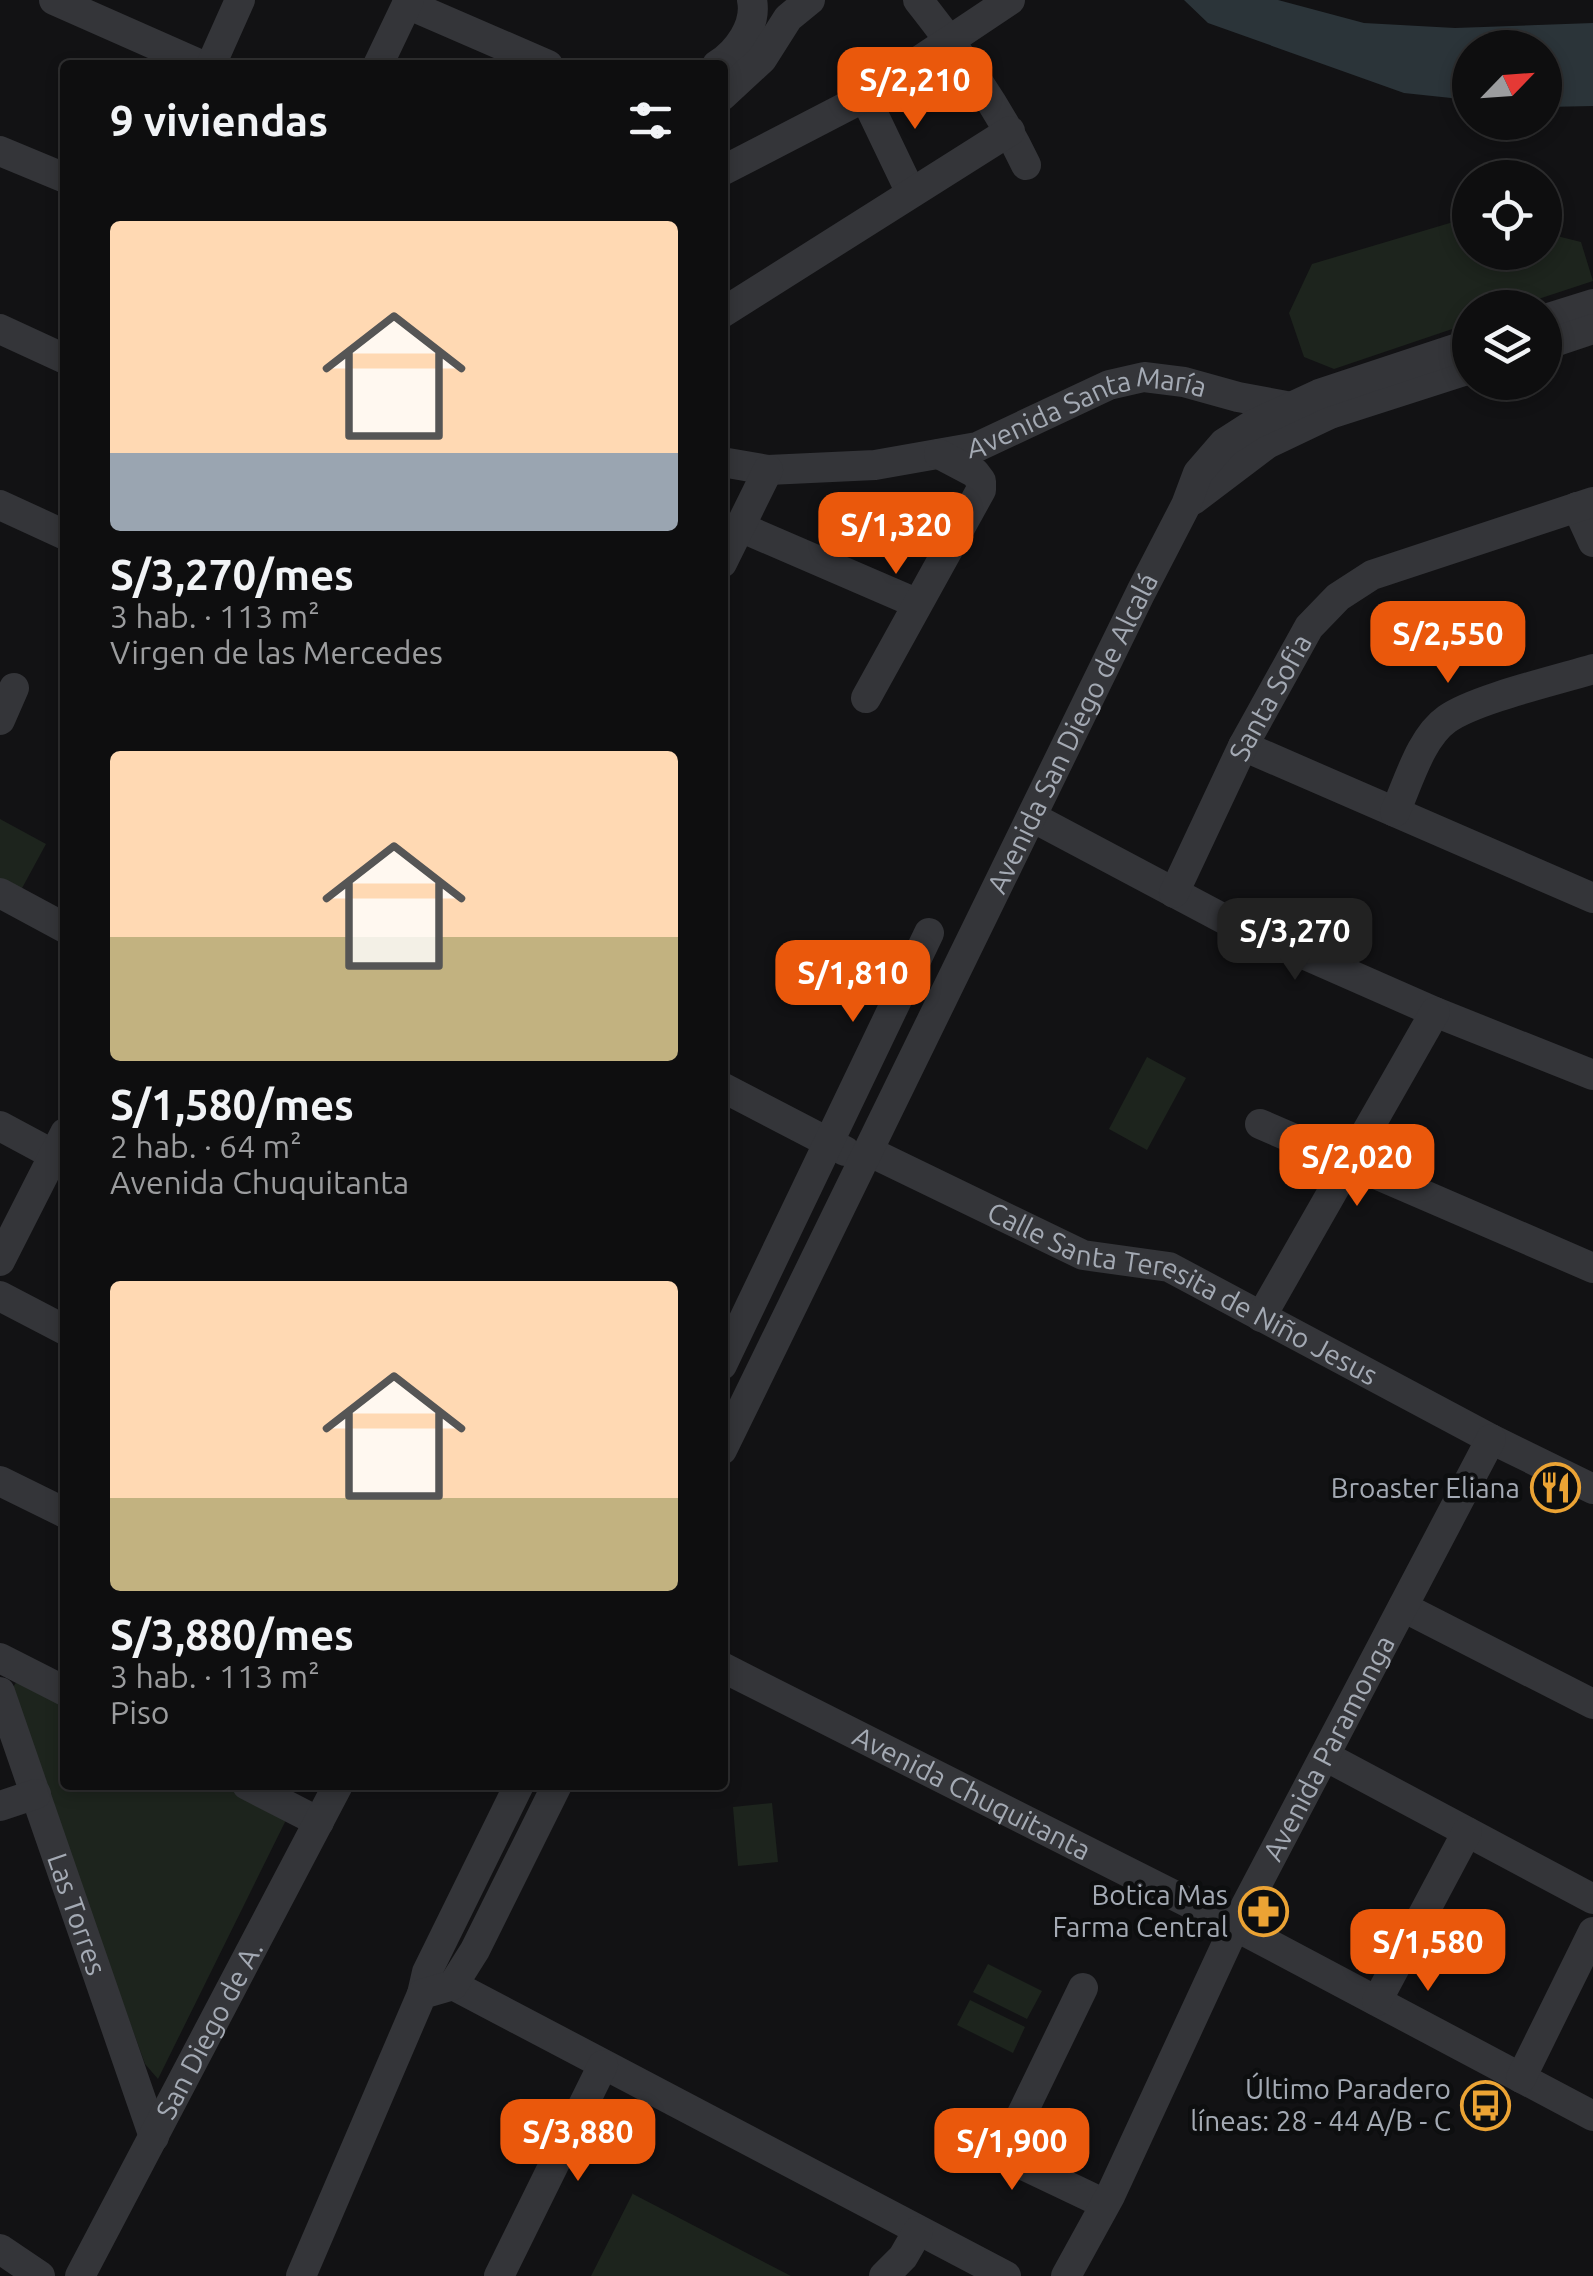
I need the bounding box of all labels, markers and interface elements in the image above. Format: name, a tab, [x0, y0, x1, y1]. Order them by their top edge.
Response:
north arrow	[1452, 30, 1562, 140]
map controls	[1452, 30, 1562, 400]
pin: S/2,210	[823, 47, 1007, 132]
text: S/2,210	[859, 61, 971, 97]
icon: filters	[623, 93, 678, 148]
text: 9 viviendas	[110, 97, 328, 144]
button: locate	[1452, 160, 1562, 270]
icon: home	[304, 286, 484, 466]
button: layers	[1452, 290, 1562, 400]
street label: Avenida Santa María	[965, 360, 1210, 463]
pin: S/1,320	[804, 492, 988, 577]
text: S/1,320	[840, 506, 952, 542]
text: S/3,270/mes	[110, 551, 354, 598]
street label: Avenida San Diego de Alcalá	[980, 567, 1163, 898]
text: 3 hab. · 113 m²	[110, 598, 320, 634]
pin: S/2,550	[1356, 601, 1540, 686]
text: S/2,550	[1392, 615, 1504, 651]
street label: Santa Sofia	[1222, 628, 1317, 765]
text: Virgen de las Mercedes	[110, 634, 443, 670]
icon: home	[304, 816, 484, 996]
pin: S/3,270	[1203, 898, 1387, 983]
text: S/3,270	[1239, 912, 1351, 948]
pin: S/1,810	[761, 940, 945, 1025]
text: S/1,810	[797, 954, 909, 990]
text: S/1,580/mes	[110, 1081, 354, 1128]
pin: S/2,020	[1265, 1124, 1449, 1209]
text: 2 hab. · 64 m²	[110, 1128, 302, 1164]
text: S/2,020	[1301, 1138, 1413, 1174]
text: Avenida Chuquitanta	[110, 1164, 409, 1200]
street label: Calle Santa Teresita de Niño Jesus	[983, 1195, 1383, 1391]
icon: home	[304, 1346, 484, 1526]
restaurant icon: Broaster Eliana	[1529, 1462, 1581, 1514]
place label: Broaster Eliana	[1331, 1472, 1520, 1503]
text: S/3,880/mes	[110, 1611, 354, 1658]
street label: Avenida Paramonga	[1256, 1630, 1400, 1866]
text: 3 hab. · 113 m²	[110, 1658, 320, 1694]
text: Piso	[110, 1694, 170, 1730]
street label: Avenida Chuquitanta	[848, 1720, 1096, 1866]
street label: Las Torres	[42, 1849, 113, 1979]
place label: Botica Mas Farma Central	[1052, 1879, 1228, 1942]
pharmacy icon: Botica Mas Farma Central	[1237, 1885, 1289, 1937]
pin: S/1,580	[1336, 1909, 1520, 1994]
text: S/1,580	[1372, 1923, 1484, 1959]
street label: San Diego de A.	[149, 1935, 268, 2124]
place label: Último Paradero líneas: 28 - 44 A/B - C	[1190, 2072, 1451, 2136]
bus stop icon: Último Paradero líneas: 28 - 44 A/B - C	[1460, 2079, 1512, 2131]
pin: S/3,880	[486, 2099, 670, 2184]
pin: S/1,900	[920, 2108, 1104, 2193]
text: S/3,880	[522, 2113, 634, 2149]
text: S/1,900	[956, 2122, 1068, 2158]

